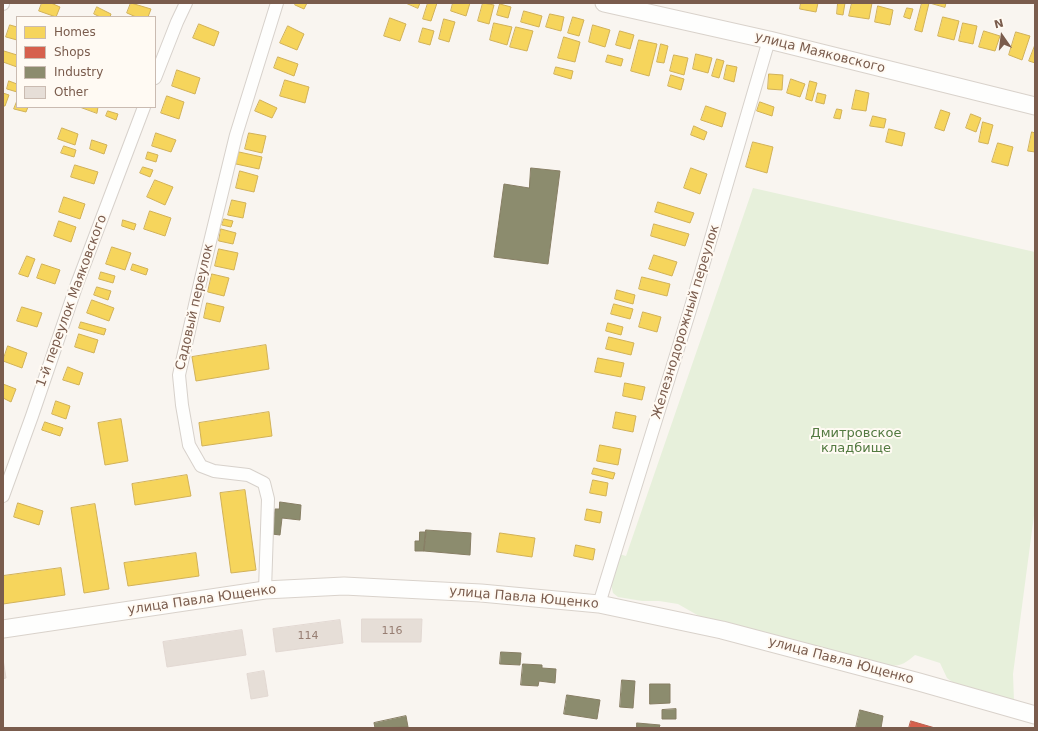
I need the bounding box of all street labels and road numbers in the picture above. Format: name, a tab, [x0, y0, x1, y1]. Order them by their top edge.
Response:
street label: улица Маяковского	[753, 29, 887, 77]
street label: 1-й переулок Маяковского	[33, 213, 111, 389]
street label: Железнодорожный переулок	[649, 223, 723, 421]
street label: Садовый переулок	[173, 242, 217, 372]
street label: улица Павла Ющенко	[127, 582, 277, 618]
street label: улица Павла Ющенко	[449, 584, 599, 612]
street label: улица Павла Ющенко	[767, 634, 915, 688]

